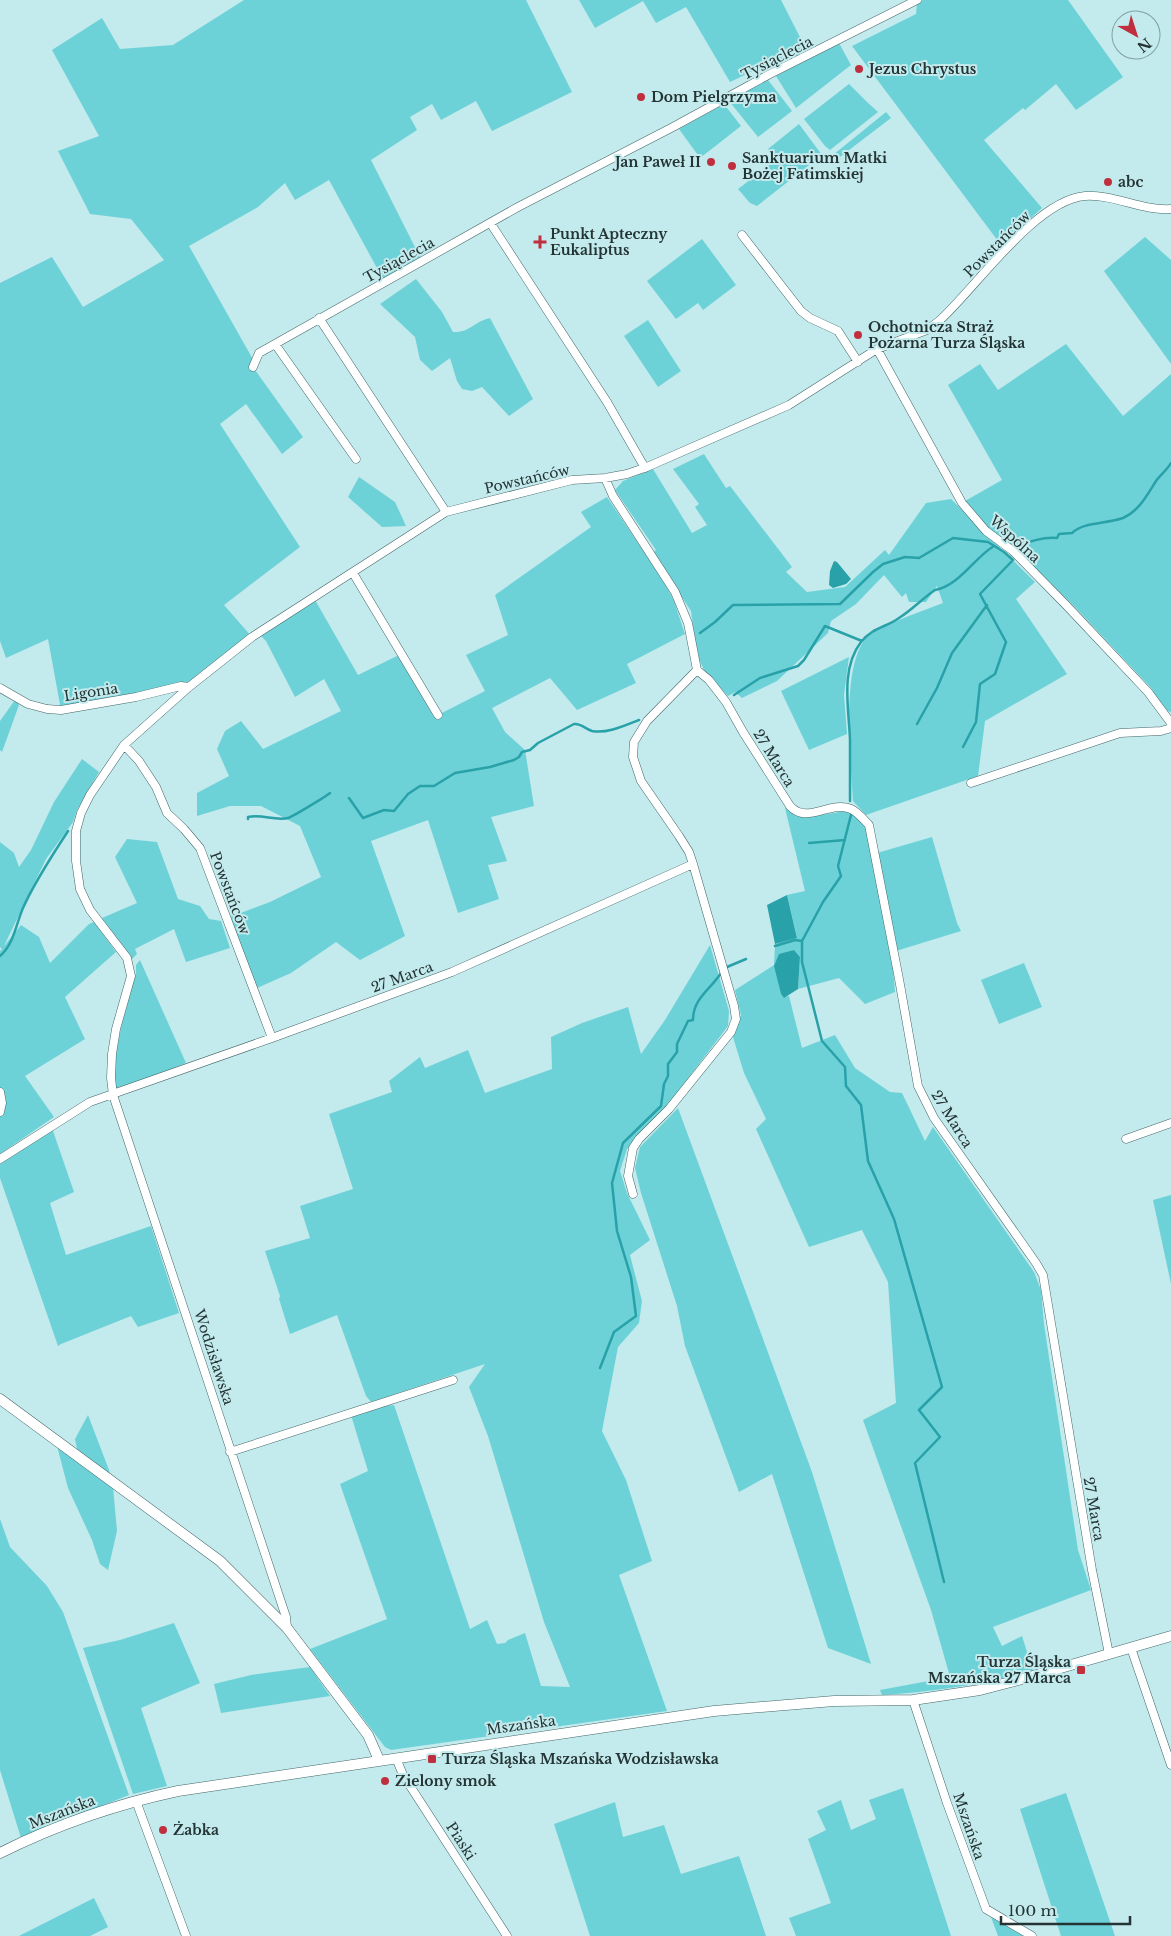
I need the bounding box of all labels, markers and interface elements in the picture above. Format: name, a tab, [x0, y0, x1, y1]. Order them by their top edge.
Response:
north arrow	[1111, 10, 1161, 60]
street label: Tysiąclecia	[738, 32, 816, 84]
text: N	[1133, 34, 1155, 56]
place label: Jezus Chrystus	[866, 60, 977, 78]
marker: Jezus Chrystus	[853, 63, 865, 75]
place label: Dom Pielgrzyma	[651, 88, 777, 106]
marker: Dom Pielgrzyma	[635, 91, 647, 103]
place label: Sanktuarium Matki Bożej Fatimskiej	[742, 149, 887, 183]
place label: Jan Paweł II	[612, 153, 701, 171]
marker: Jan Paweł II	[705, 156, 717, 168]
marker: Sanktuarium Matki Bożej Fatimskiej	[726, 160, 738, 172]
place label: abc	[1118, 173, 1143, 191]
marker: abc	[1102, 176, 1114, 188]
street label: Powstańców	[960, 207, 1034, 281]
place label: Punkt Apteczny Eukaliptus	[550, 225, 668, 259]
street label: Tysiąclecia	[361, 233, 438, 287]
marker: Punkt Apteczny Eukaliptus	[534, 236, 546, 248]
place label: Ochotnicza Straż Pożarna Turza Śląska	[868, 318, 1025, 352]
marker: Ochotnicza Straż Pożarna Turza Śląska	[852, 329, 864, 341]
street label: Powstańców	[482, 460, 572, 498]
street label: Wspólna	[985, 511, 1044, 567]
street label: Ligonia	[63, 679, 120, 705]
street label: 27 Marca	[749, 726, 799, 790]
street label: Powstańców	[206, 849, 254, 937]
street label: 27 Marca	[369, 957, 436, 996]
street label: 27 Marca	[927, 1087, 977, 1151]
street label: Wodzisławska	[190, 1306, 238, 1407]
street label: 27 Marca	[1080, 1476, 1109, 1543]
place label: Turza Śląska Mszańska 27 Marca	[928, 1652, 1071, 1687]
marker: Turza Śląska Mszańska 27 Marca	[1075, 1664, 1087, 1676]
street label: Mszańska	[485, 1711, 557, 1739]
place label: Turza Śląska Mszańska Wodzisławska	[442, 1749, 719, 1768]
marker: Turza Śląska Mszańska Wodzisławska	[426, 1753, 438, 1765]
place label: Zielony smok	[395, 1772, 497, 1790]
marker: Zielony smok	[379, 1775, 391, 1787]
street label: Mszańska	[949, 1790, 989, 1862]
street label: Mszańska	[26, 1791, 98, 1833]
street label: Piaski	[442, 1819, 480, 1864]
place label: Żabka	[173, 1821, 219, 1839]
marker: Żabka	[157, 1824, 169, 1836]
scale bar	[1001, 1894, 1130, 1926]
text: 100 m	[1008, 1901, 1057, 1920]

